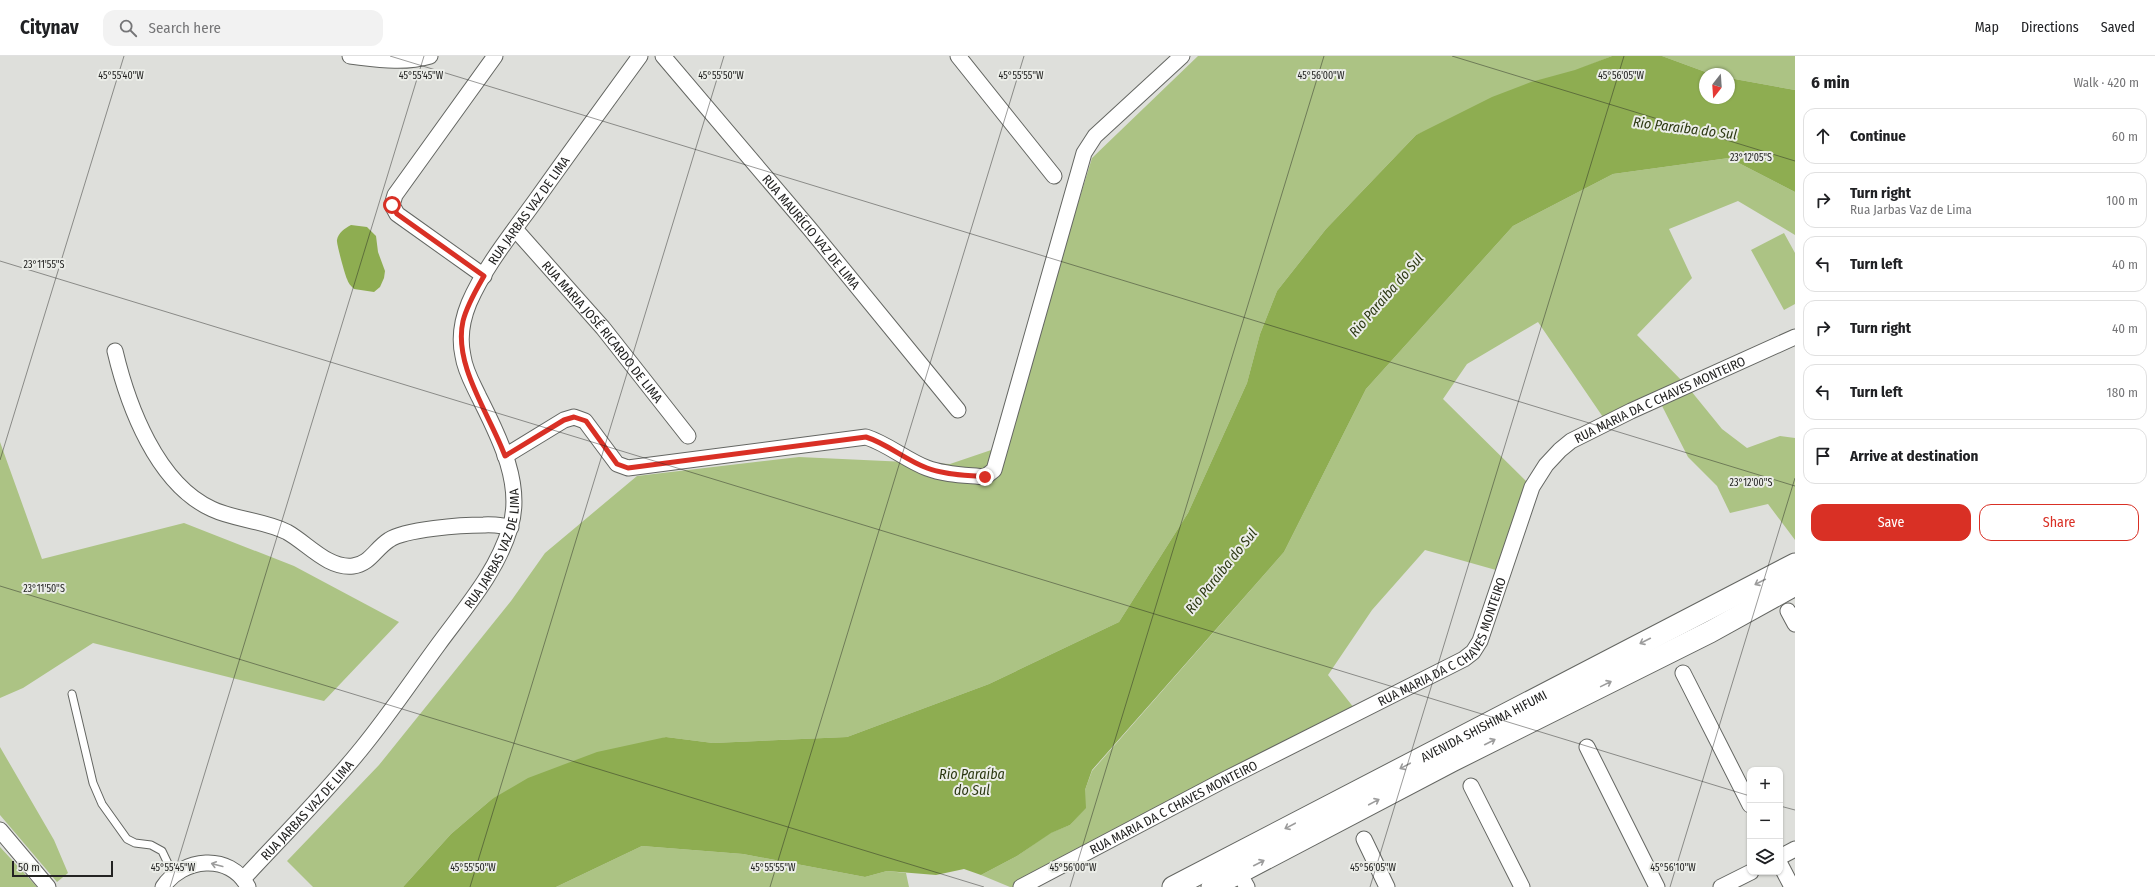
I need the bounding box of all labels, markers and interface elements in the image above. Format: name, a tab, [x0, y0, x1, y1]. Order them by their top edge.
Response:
search box	[103, 10, 383, 46]
text: Citynav	[20, 16, 79, 39]
icon: search	[117, 17, 139, 39]
text: Search here	[149, 19, 221, 37]
text: Map	[1975, 19, 1999, 36]
text: Directions	[2021, 19, 2079, 36]
text: Saved	[2101, 19, 2135, 36]
north arrow	[1699, 68, 1735, 104]
text: 45°55'40"W	[98, 70, 144, 82]
text: 45°55'45"W	[399, 70, 444, 82]
text: 45°55'50"W	[698, 70, 744, 82]
text: 45°55'55"W	[999, 70, 1044, 82]
text: 45°56'00"W	[1298, 70, 1345, 82]
text: 45°56'05"W	[1598, 70, 1644, 82]
text: 6 min	[1811, 72, 1850, 93]
text: Walk · 420 m	[2073, 75, 2139, 90]
water label: Rio Paraíba do Sul	[1632, 114, 1738, 143]
icon: ahead	[1812, 125, 1834, 147]
text: Continue	[1850, 127, 1906, 145]
text: 60 m	[2112, 129, 2138, 144]
text: 23°12'05"S	[1730, 152, 1772, 164]
street label: RUA JARBAS VAZ DE LIMA	[485, 153, 573, 268]
street label: RUA MAURÍCIO VAZ DE LIMA	[759, 172, 863, 292]
text: Turn right	[1850, 184, 1911, 202]
icon: right	[1812, 189, 1834, 211]
text: 100 m	[2106, 193, 2138, 208]
route start	[383, 196, 401, 214]
text: Rua Jarbas Vaz de Lima	[1850, 202, 1972, 217]
water label: Rio Paraíba do Sul	[1346, 250, 1427, 340]
icon: left	[1812, 253, 1834, 275]
text: Turn left	[1850, 255, 1903, 273]
text: 40 m	[2112, 257, 2138, 272]
street label: RUA MARIA JOSÉ RICARDO DE LIMA	[539, 258, 666, 406]
text: 23°11'55"S	[24, 259, 64, 271]
icon: right	[1812, 317, 1834, 339]
text: Turn right	[1850, 319, 1911, 337]
text: 40 m	[2112, 321, 2138, 336]
street label: RUA MARIA DA C CHAVES MONTEIRO	[1572, 353, 1748, 446]
icon: left	[1812, 381, 1834, 403]
text: Turn left	[1850, 383, 1903, 401]
text: 180 m	[2107, 385, 2138, 400]
icon: arrive	[1812, 445, 1834, 467]
text: Arrive at destination	[1850, 447, 1978, 465]
route end	[976, 468, 994, 486]
text: 23°12'00"S	[1730, 477, 1772, 489]
street label: RUA JARBAS VAZ DE LIMA	[461, 488, 522, 611]
button: Save	[1811, 504, 1971, 541]
button: Share	[1979, 504, 2139, 541]
water label: Rio Paraíba do Sul	[1182, 525, 1261, 617]
street label: RUA MARIA DA C CHAVES MONTEIRO	[1375, 575, 1509, 709]
one-way arrow	[1755, 579, 1767, 586]
text: 23°11'50"S	[23, 583, 65, 595]
one-way arrow	[1639, 638, 1651, 646]
one-way arrow	[1599, 679, 1611, 687]
street label: AVENIDA SHISHIMA HIFUMI	[1418, 687, 1549, 765]
one-way arrow	[1483, 738, 1495, 745]
street label: RUA JARBAS VAZ DE LIMA	[258, 757, 357, 863]
street label: RUA MARIA DA C CHAVES MONTEIRO	[1087, 758, 1260, 857]
one-way arrow	[1399, 762, 1411, 770]
water label: Rio Paraíba do Sul	[939, 766, 1005, 799]
map controls	[1747, 767, 1783, 875]
button: +	[1747, 767, 1783, 803]
one-way arrow	[1368, 798, 1380, 806]
button: −	[1747, 803, 1783, 839]
one-way arrow	[1284, 823, 1296, 830]
button: layers	[1747, 839, 1783, 875]
one-way arrow	[1253, 858, 1265, 866]
scale bar	[12, 859, 113, 878]
text: 50 m	[18, 861, 40, 874]
one-way arrow	[211, 861, 224, 868]
text: 45°55'45"W	[151, 862, 196, 874]
text: 45°55'50"W	[450, 862, 496, 874]
text: 45°55'55"W	[751, 862, 796, 874]
text: 45°56'00"W	[1050, 862, 1097, 874]
text: 45°56'05"W	[1350, 862, 1396, 874]
text: 45°56'10"W	[1650, 862, 1696, 874]

